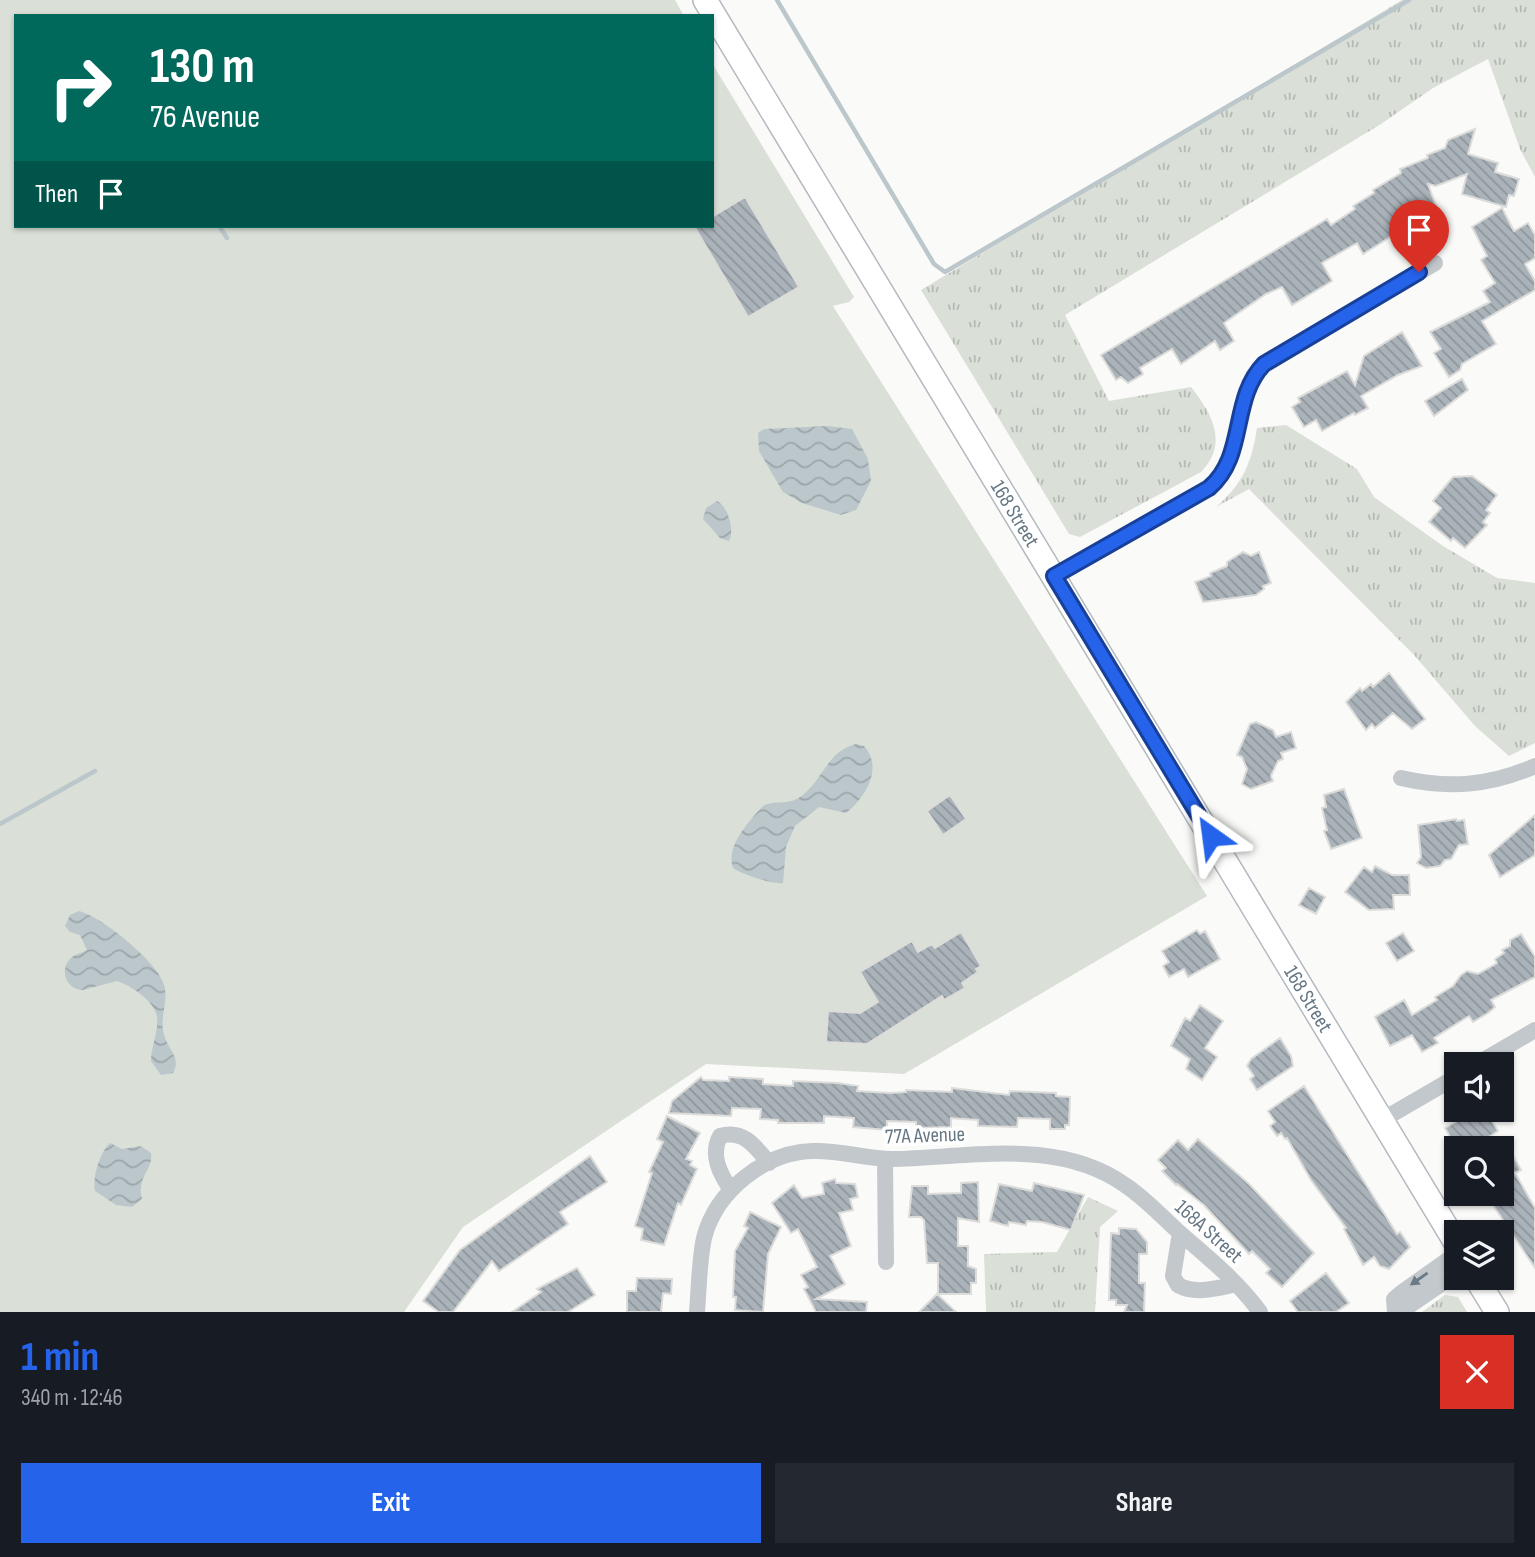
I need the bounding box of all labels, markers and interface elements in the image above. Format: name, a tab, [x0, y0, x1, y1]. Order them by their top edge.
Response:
text: 130 m	[150, 38, 255, 97]
icon: right	[35, 42, 126, 133]
text: 76 Avenue	[150, 98, 260, 137]
icon: arrive	[92, 175, 130, 213]
text: Then	[35, 179, 78, 210]
pin	[1389, 200, 1449, 272]
icon: arrive	[1400, 211, 1438, 249]
street label: 168 Street	[985, 476, 1045, 552]
position arrow	[1174, 799, 1248, 873]
street label: 168 Street	[1278, 961, 1338, 1037]
map controls	[1444, 1052, 1514, 1290]
button: sound	[1444, 1052, 1514, 1122]
street label: 77A Avenue	[885, 1122, 966, 1149]
button: search	[1444, 1136, 1514, 1206]
street label: 168A Street	[1170, 1195, 1248, 1268]
button: layers	[1444, 1220, 1514, 1290]
one-way arrow	[1410, 1272, 1428, 1286]
text: 1 min	[21, 1332, 99, 1383]
button: close	[1440, 1335, 1514, 1409]
text: 340 m · 12:46	[21, 1384, 123, 1412]
button: Exit	[21, 1463, 761, 1543]
button: Share	[775, 1463, 1514, 1543]

